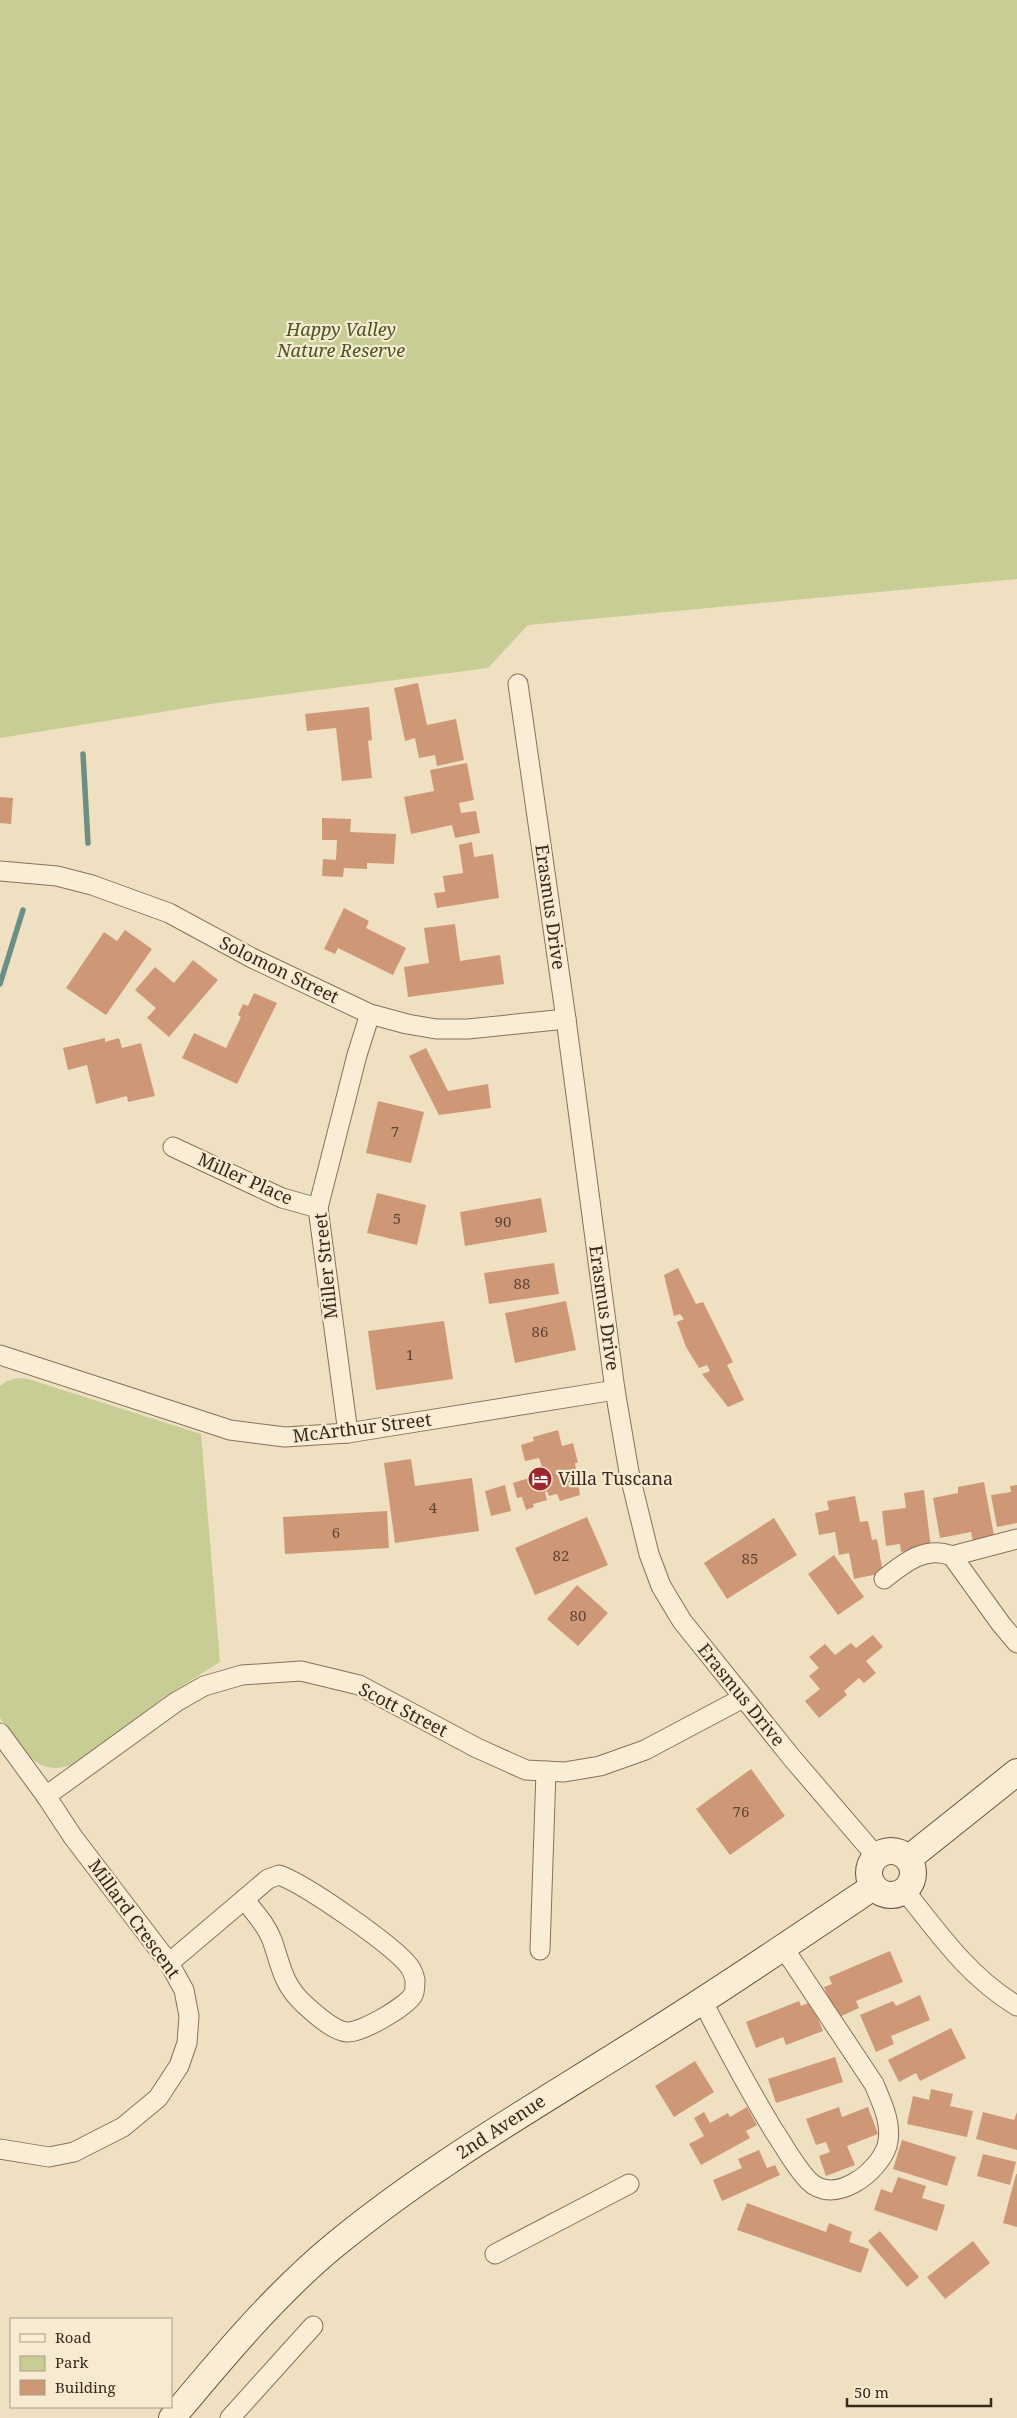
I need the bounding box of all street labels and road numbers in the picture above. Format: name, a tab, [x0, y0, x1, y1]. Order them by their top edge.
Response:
street label: Erasmus Drive	[530, 843, 572, 971]
street label: Solomon Street	[216, 930, 343, 1008]
street label: Miller Place	[194, 1146, 297, 1210]
street label: Miller Street	[307, 1212, 343, 1320]
street label: Erasmus Drive	[584, 1244, 626, 1372]
street label: McArthur Street	[291, 1407, 433, 1447]
street label: Erasmus Drive	[693, 1638, 791, 1751]
street label: Scott Street	[355, 1676, 452, 1742]
street label: Millard Crescent	[83, 1854, 186, 1983]
street label: 2nd Avenue	[451, 2088, 550, 2164]

